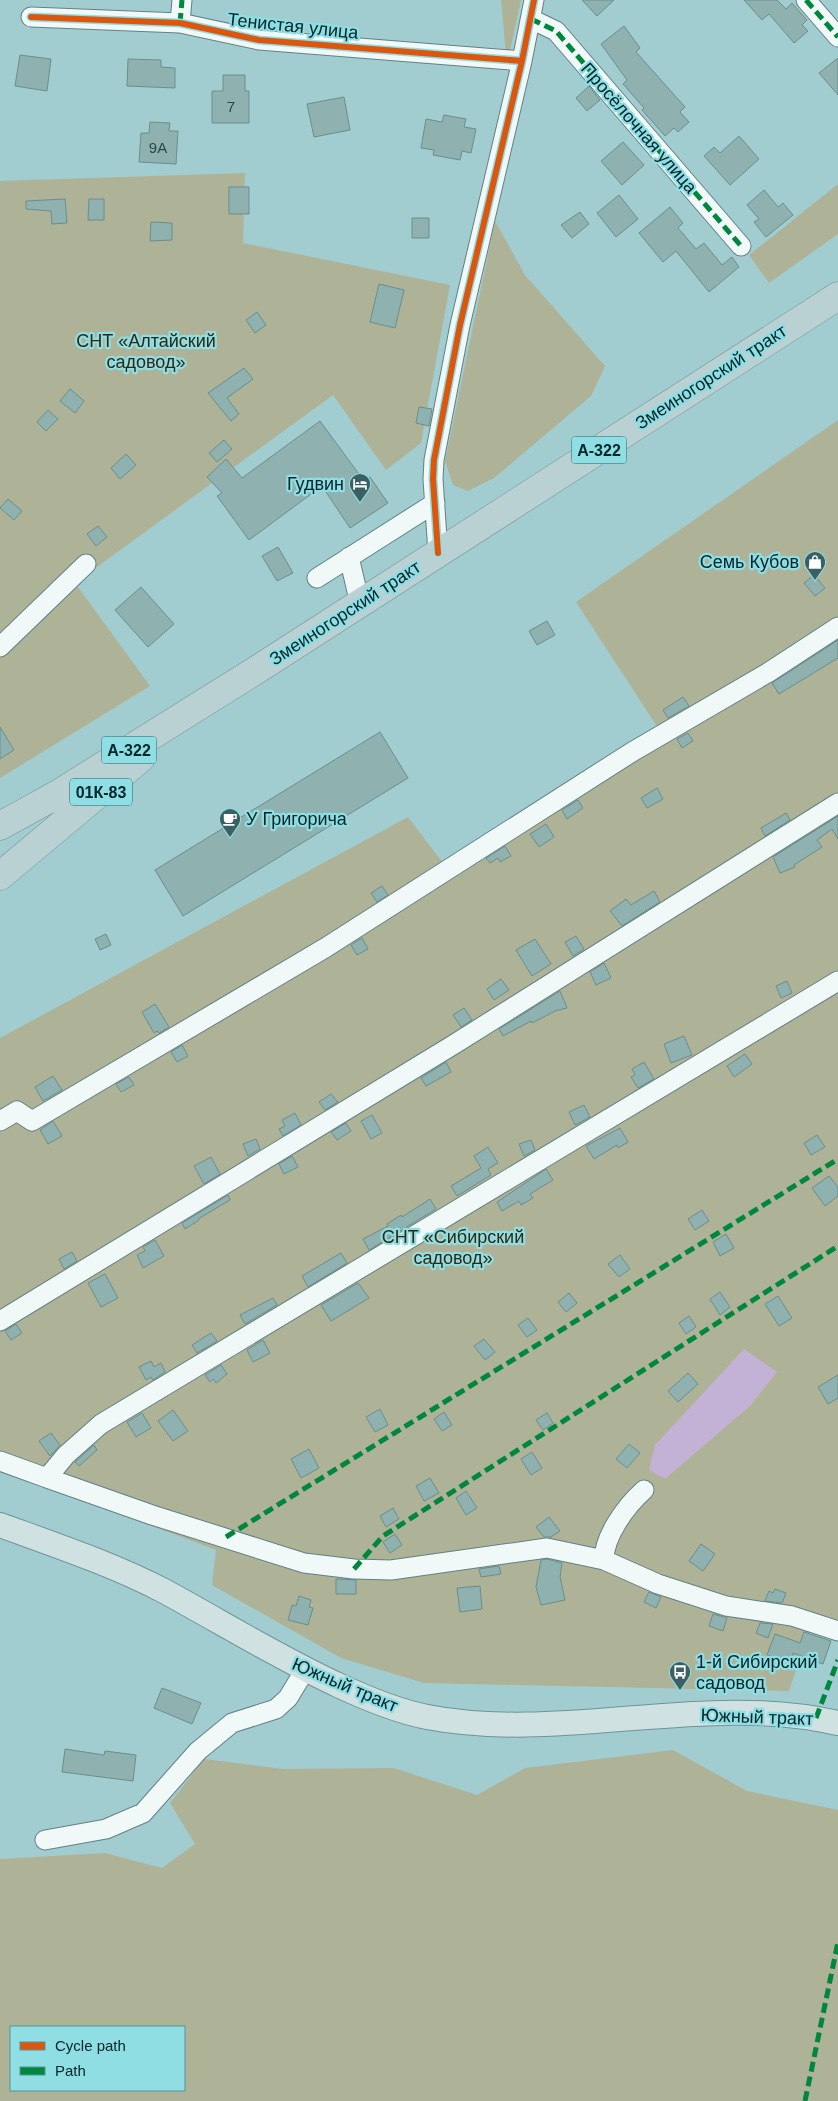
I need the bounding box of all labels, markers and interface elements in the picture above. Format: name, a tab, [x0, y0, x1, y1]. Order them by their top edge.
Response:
street label: Тенистая улица	[227, 9, 360, 43]
street label: Просёлочная улица	[577, 59, 702, 198]
house number: 7	[227, 98, 235, 115]
house number: 9А	[149, 139, 167, 156]
street label: Змеиногорский тракт	[632, 321, 790, 433]
park label: СНТ «Алтайский садовод»	[76, 331, 216, 372]
road number: А-322	[572, 436, 626, 464]
hotel icon: Гудвин	[348, 472, 372, 503]
place label: Гудвин	[287, 474, 344, 494]
shop icon: Семь Кубов	[803, 550, 827, 581]
place label: Семь Кубов	[700, 552, 799, 572]
street label: Змеиногорский тракт	[266, 557, 424, 669]
road number: А-322	[102, 736, 156, 764]
road number: 01К-83	[70, 779, 132, 806]
cafe icon: У Григорича	[218, 807, 242, 838]
place label: У Григорича	[246, 809, 348, 829]
park label: СНТ «Сибирский садовод»	[382, 1227, 524, 1268]
place label: 1-й Сибирский садовод	[696, 1652, 817, 1693]
street label: Южный тракт	[289, 1654, 401, 1716]
bus stop icon: 1-й Сибирский садовод	[668, 1660, 692, 1691]
street label: Южный тракт	[700, 1705, 814, 1729]
legend	[10, 2026, 185, 2091]
text: Cycle path	[55, 2037, 126, 2054]
text: Path	[55, 2062, 86, 2079]

